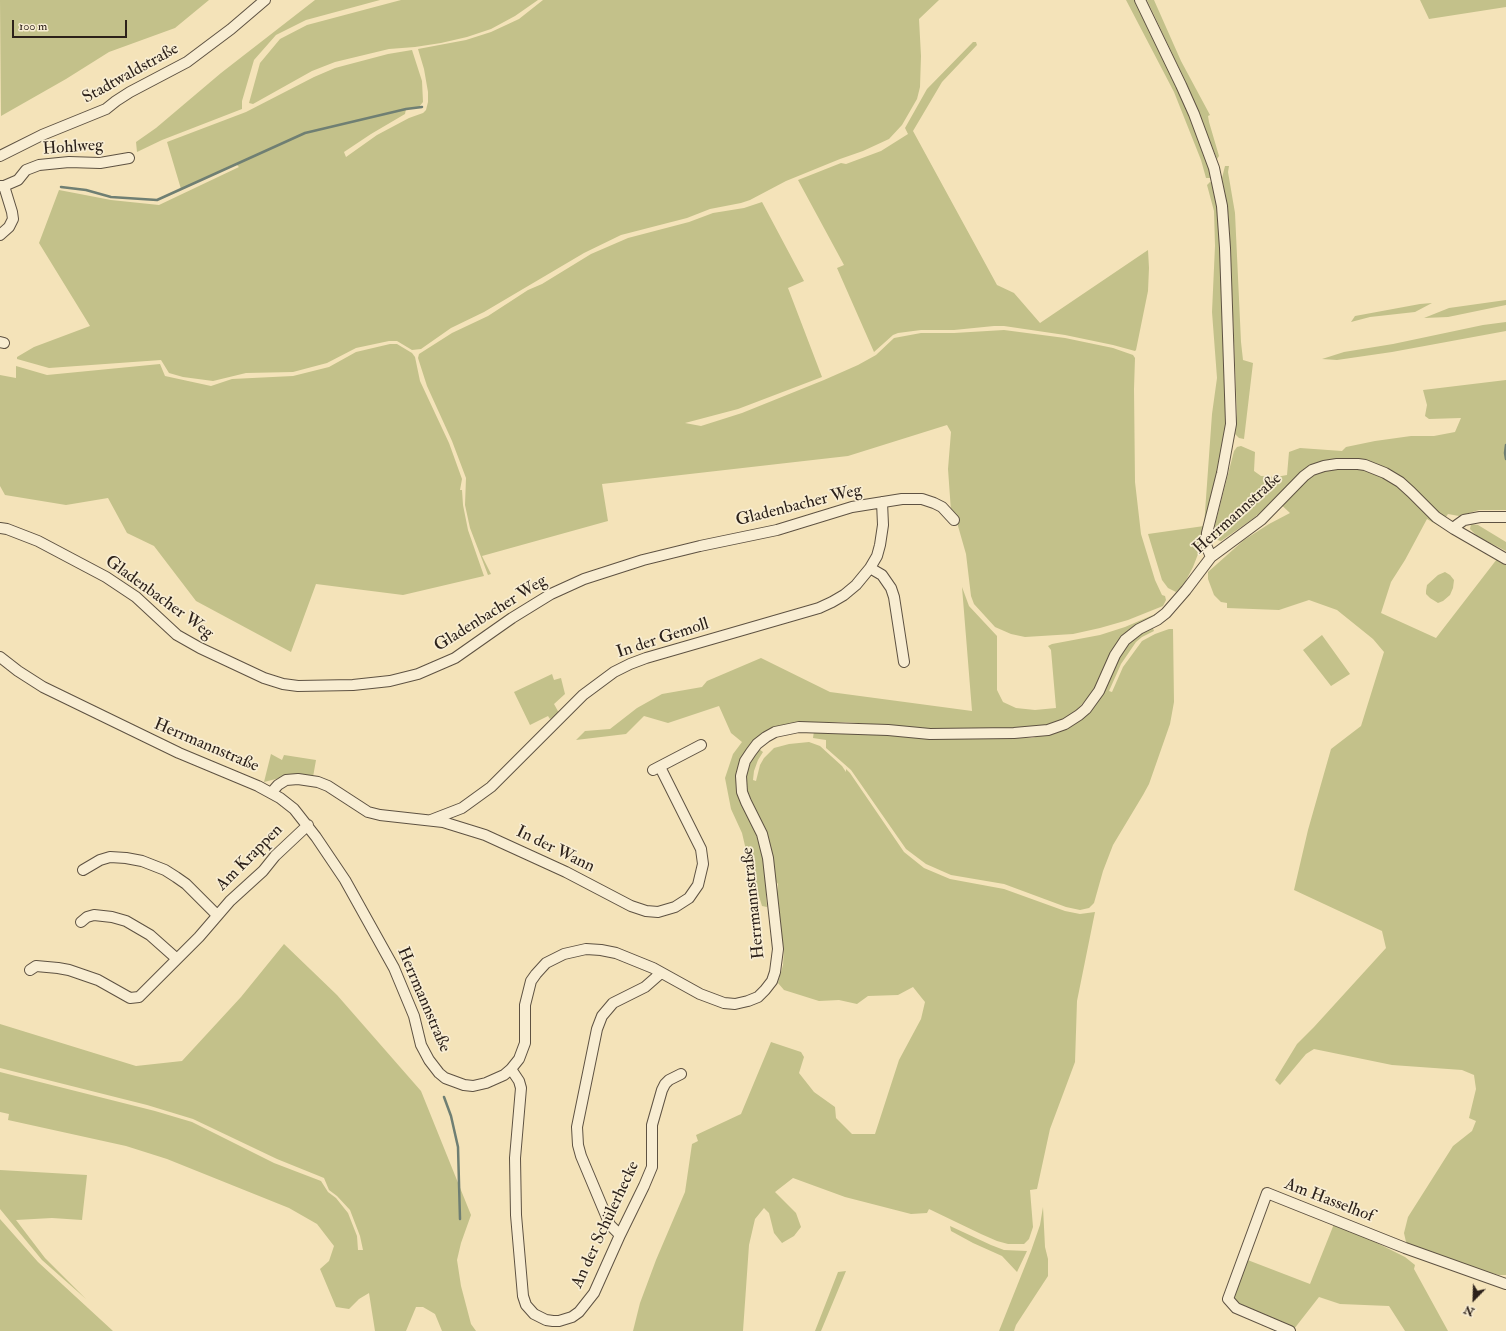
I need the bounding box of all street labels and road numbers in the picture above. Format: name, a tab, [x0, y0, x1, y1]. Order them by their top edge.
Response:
street label: Stadtwaldstraße	[79, 39, 183, 109]
street label: Hohlweg	[42, 136, 104, 160]
street label: Herrmannstraße	[1189, 469, 1287, 559]
street label: Gladenbacher Weg	[734, 480, 864, 532]
street label: Gladenbacher Weg	[101, 552, 217, 644]
street label: Gladenbacher Weg	[431, 571, 551, 657]
street label: In der Gemoll	[614, 614, 712, 664]
street label: Herrmannstraße	[150, 715, 262, 777]
street label: Am Krappen	[212, 820, 288, 896]
street label: In der Wann	[512, 822, 598, 878]
street label: Herrmannstraße	[738, 846, 770, 960]
street label: Herrmannstraße	[392, 944, 454, 1056]
street label: An der Schülerhecke	[568, 1158, 644, 1292]
street label: Am Hasselhof	[1281, 1175, 1377, 1227]

